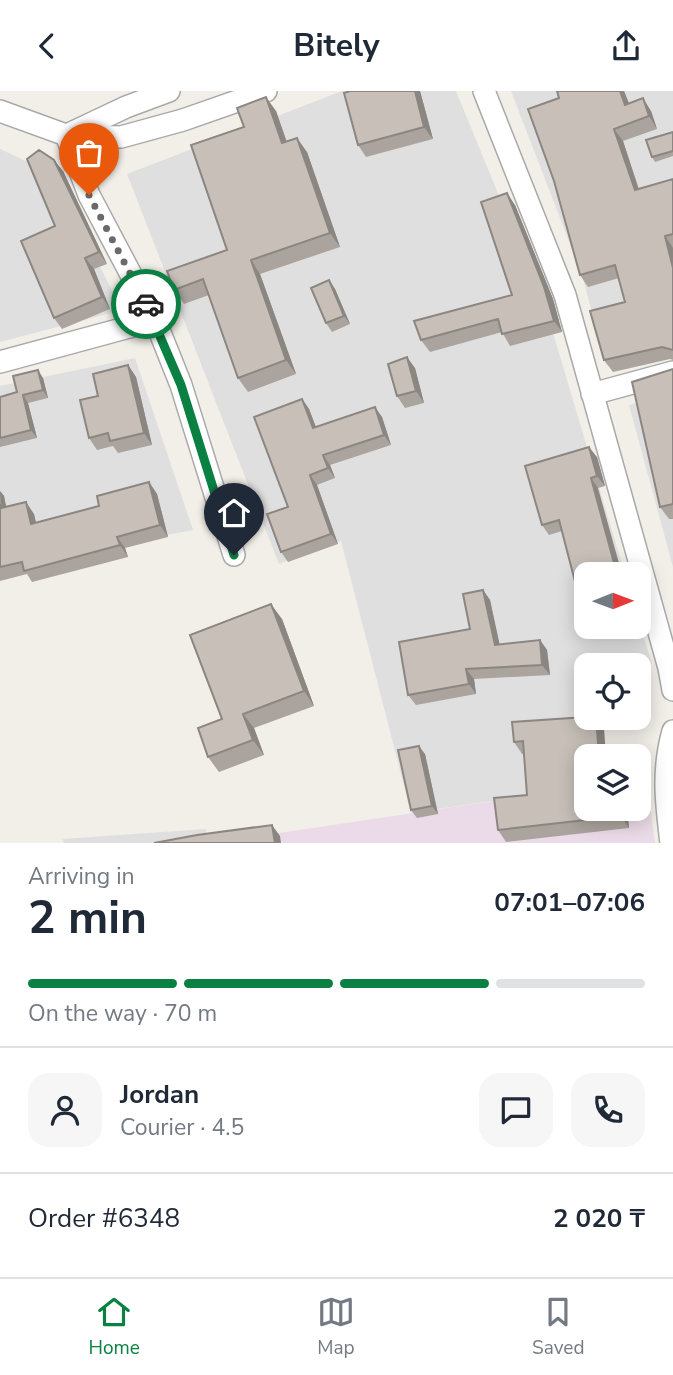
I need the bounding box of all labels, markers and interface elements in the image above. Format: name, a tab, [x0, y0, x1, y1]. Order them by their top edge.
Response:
text: Bitely	[293, 24, 380, 67]
icon: back	[28, 27, 66, 65]
icon: share	[607, 27, 645, 65]
pin	[59, 123, 119, 195]
icon: bag	[70, 134, 108, 172]
courier	[111, 269, 181, 339]
icon: car	[127, 285, 165, 323]
pin	[204, 483, 264, 555]
icon: home	[215, 494, 253, 532]
north arrow	[574, 562, 651, 639]
map controls	[574, 562, 651, 821]
button: locate	[574, 653, 651, 730]
button: layers	[574, 744, 651, 821]
text: Arriving in	[28, 861, 135, 892]
text: 07:01–07:06	[494, 885, 645, 920]
text: 2 min	[28, 886, 147, 949]
text: On the way · 70 m	[28, 998, 217, 1029]
button: person	[28, 1073, 102, 1147]
button: chat	[479, 1073, 553, 1147]
button: phone	[571, 1073, 645, 1147]
text: Jordan	[120, 1077, 199, 1112]
text: Courier · 4.5	[120, 1112, 244, 1143]
text: Order #6348	[28, 1201, 180, 1236]
text: 2 020 ₸	[553, 1201, 645, 1236]
tab: Home	[89, 1293, 140, 1361]
tab: Map	[317, 1293, 355, 1361]
tab: Saved	[532, 1293, 584, 1361]

